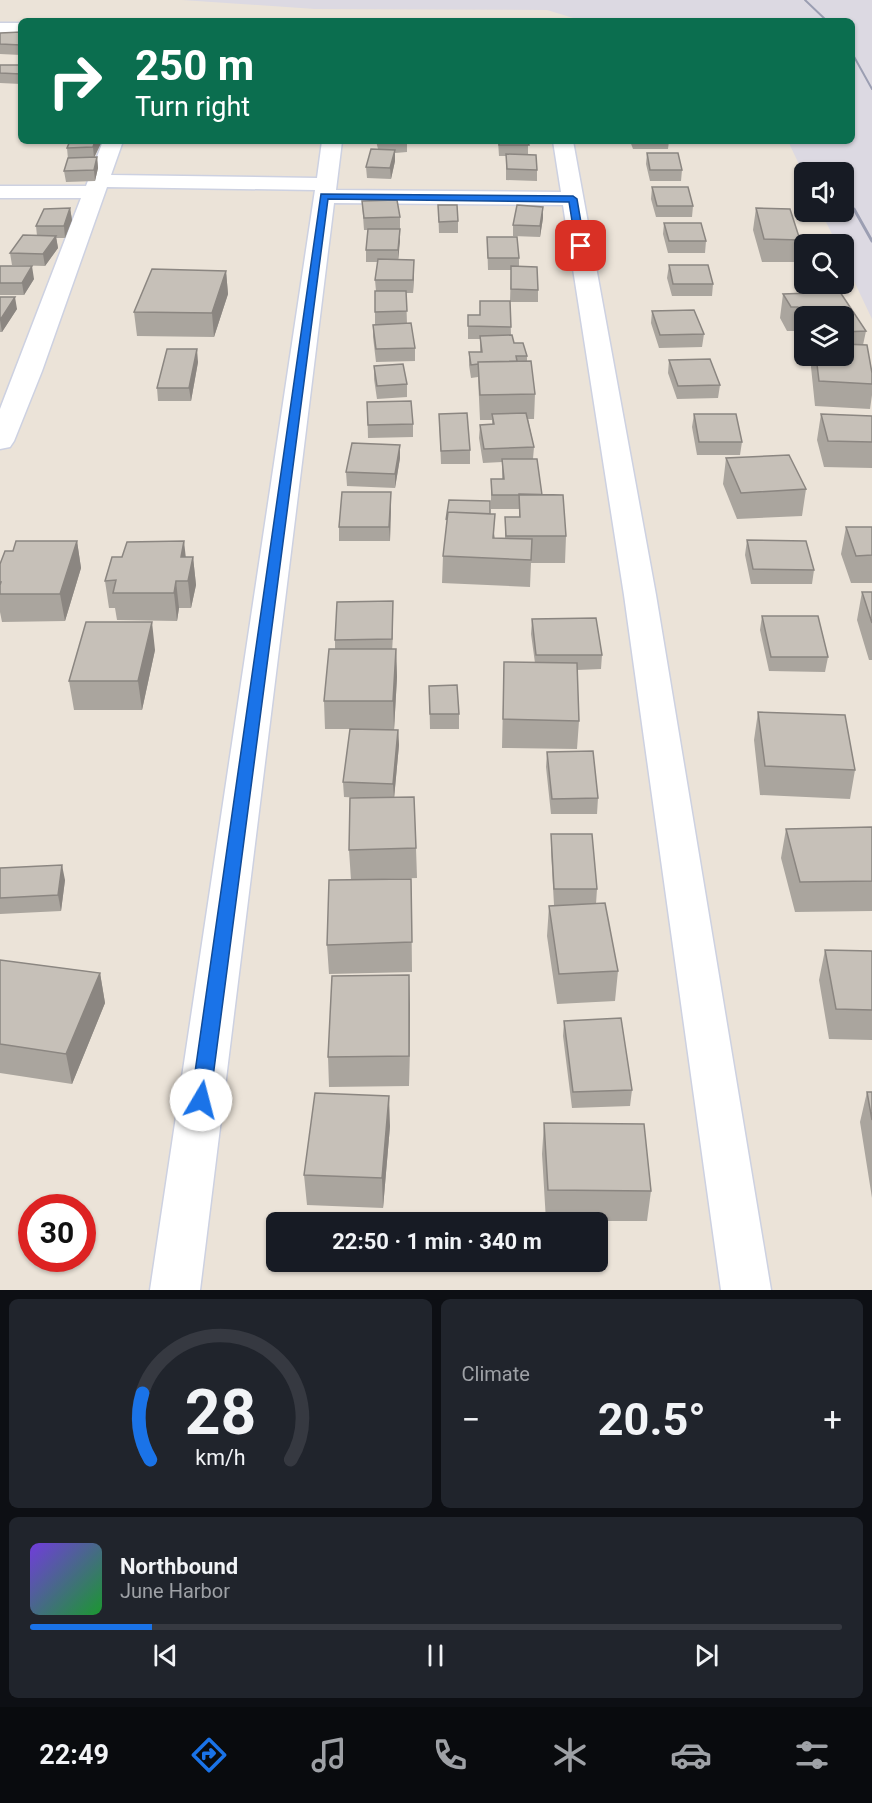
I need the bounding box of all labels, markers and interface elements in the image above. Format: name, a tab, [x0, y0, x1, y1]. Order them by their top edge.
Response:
text: 250 m	[135, 41, 254, 90]
icon: right	[36, 42, 114, 120]
text: Turn right	[135, 91, 250, 123]
map controls	[794, 162, 854, 366]
button: sound	[794, 162, 854, 222]
pin	[555, 220, 606, 271]
icon: arrive	[564, 229, 597, 262]
button: search	[794, 234, 854, 294]
button: layers	[794, 306, 854, 366]
position arrow	[169, 1068, 233, 1132]
speed limit sign: 30	[18, 1194, 96, 1272]
text: 22:50 · 1 min · 340 m	[332, 1229, 542, 1254]
text: Climate	[462, 1362, 530, 1386]
text: 28	[184, 1376, 256, 1449]
text: 20.5°	[598, 1393, 706, 1446]
text: −	[462, 1400, 480, 1439]
text: +	[823, 1400, 842, 1439]
text: km/h	[195, 1446, 245, 1471]
text: Northbound	[120, 1554, 238, 1579]
text: June Harbor	[120, 1579, 230, 1603]
icon: previous	[149, 1639, 182, 1672]
icon: pause	[419, 1639, 452, 1672]
icon: next	[690, 1639, 723, 1672]
icon: directions	[188, 1734, 230, 1776]
icon: music	[308, 1734, 350, 1776]
icon: phone	[429, 1734, 471, 1776]
icon: climate	[549, 1734, 591, 1776]
icon: car	[670, 1734, 712, 1776]
icon: filters	[791, 1734, 833, 1776]
text: 22:49	[39, 1739, 109, 1771]

